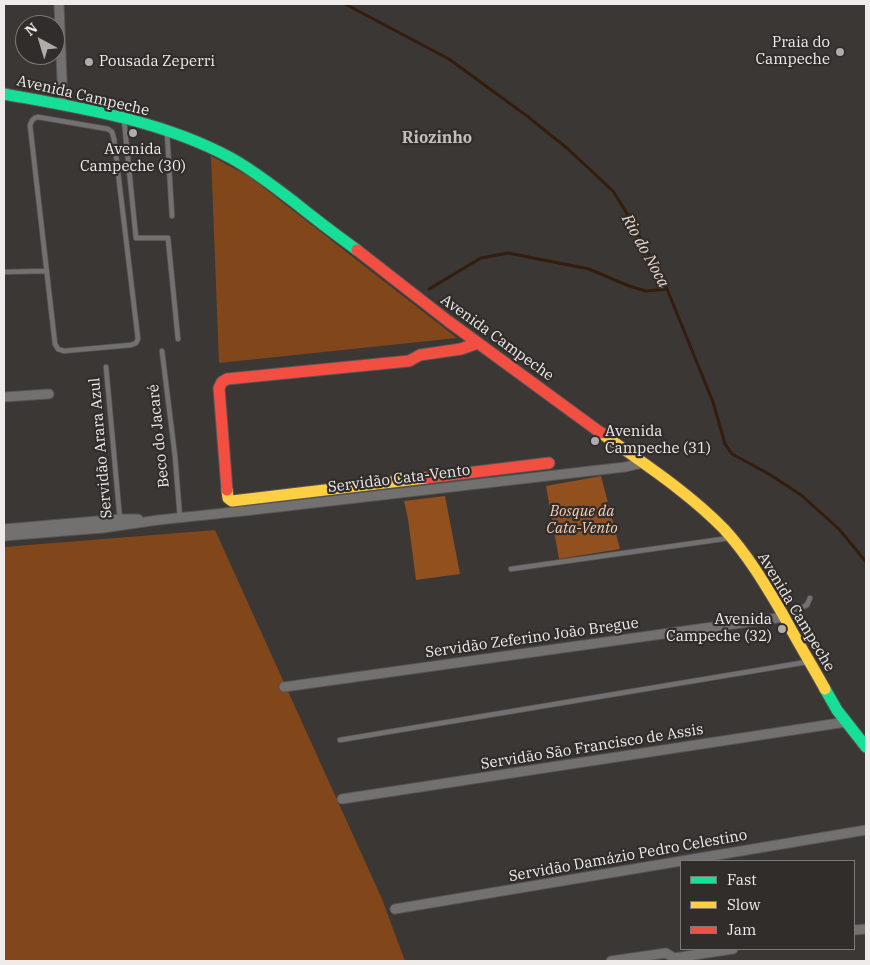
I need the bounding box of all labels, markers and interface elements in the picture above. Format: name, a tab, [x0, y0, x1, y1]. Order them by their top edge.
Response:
north arrow	[15, 15, 65, 65]
text: N	[21, 19, 41, 40]
place label: Praia do Campeche	[755, 34, 830, 69]
marker: Praia do Campeche	[834, 46, 846, 58]
place label: Pousada Zeperri	[99, 53, 215, 71]
marker: Pousada Zeperri	[83, 56, 95, 68]
street label: Avenida Campeche	[15, 72, 151, 120]
marker: Avenida Campeche (30)	[127, 127, 139, 139]
district label: Riozinho	[402, 128, 472, 148]
place label: Avenida Campeche (30)	[80, 141, 186, 176]
water label: Rio do Noca	[617, 211, 673, 291]
street label: Avenida Campeche	[437, 291, 557, 385]
street label: Servidão Arara Azul	[86, 377, 116, 519]
street label: Beco do Jacaré	[145, 383, 173, 489]
place label: Avenida Campeche (31)	[605, 423, 711, 458]
marker: Avenida Campeche (31)	[589, 435, 601, 447]
street label: Servidão Cata-Vento	[327, 461, 471, 497]
park label: Bosque da Cata-Vento	[546, 503, 618, 538]
street label: Avenida Campeche	[753, 549, 839, 675]
place label: Avenida Campeche (32)	[666, 611, 772, 646]
street label: Servidão Zeferino João Bregue	[424, 614, 640, 662]
marker: Avenida Campeche (32)	[776, 623, 788, 635]
street label: Servidão São Francisco de Assis	[479, 720, 705, 774]
street label: Servidão Damázio Pedro Celestino	[507, 826, 749, 886]
legend	[680, 860, 855, 950]
text: Fast	[727, 870, 757, 889]
text: Slow	[727, 895, 760, 914]
text: Jam	[727, 920, 756, 939]

